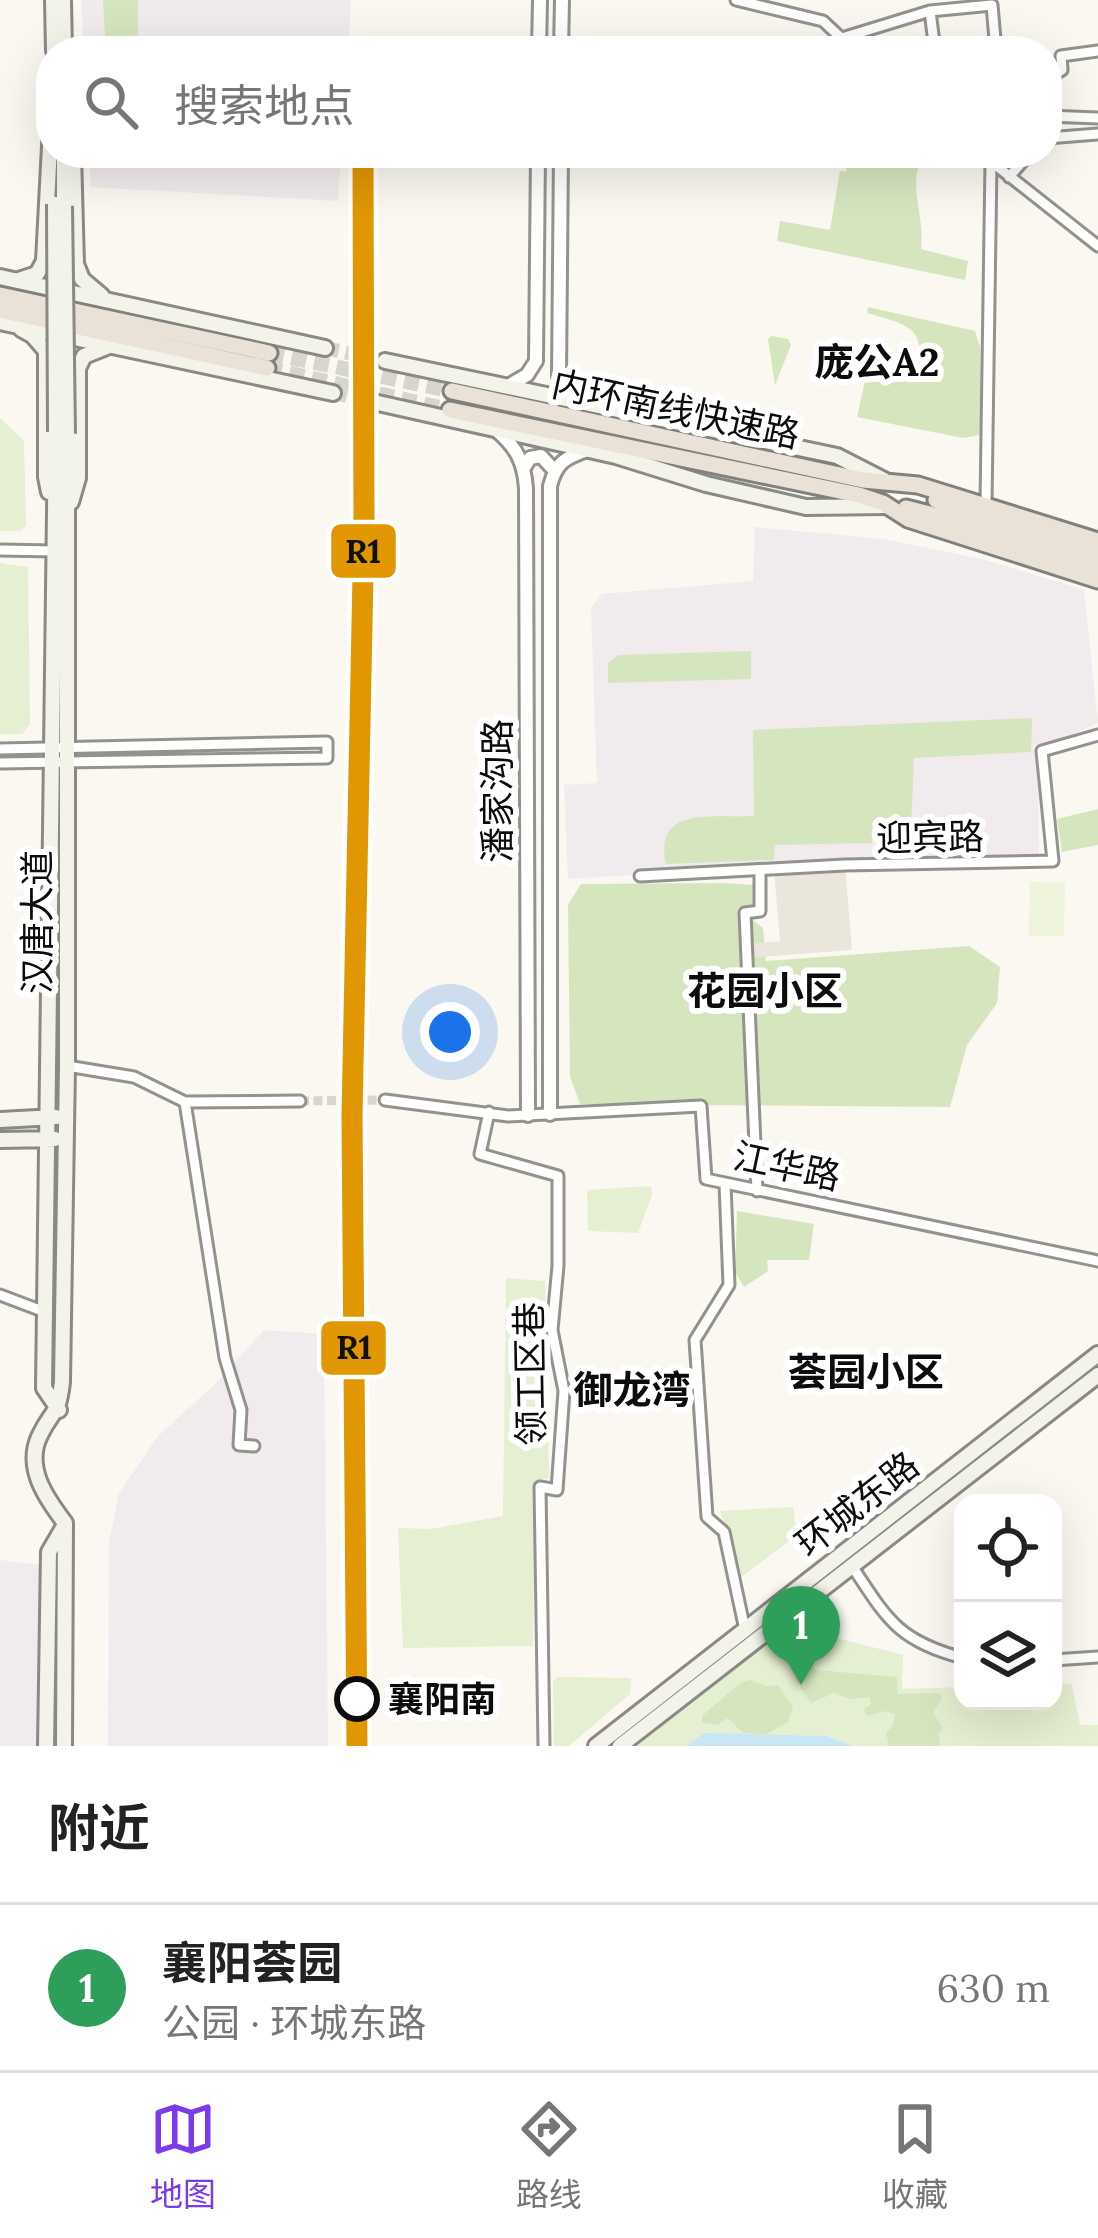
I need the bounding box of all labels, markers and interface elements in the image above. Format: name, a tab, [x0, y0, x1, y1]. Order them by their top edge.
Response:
search box	[36, 36, 1062, 168]
icon: search	[78, 69, 144, 135]
text: 搜索地点	[174, 77, 354, 134]
district label: 庞公A2	[814, 337, 940, 387]
street label: 内环南线快速路	[548, 360, 804, 458]
line badge: R1	[329, 522, 398, 580]
text: R1	[345, 530, 381, 572]
street label: 潘家沟路	[474, 719, 520, 863]
street label: 迎宾路	[876, 813, 984, 861]
street label: 汉唐大道	[14, 850, 60, 994]
district label: 花园小区	[687, 966, 843, 1016]
your location	[420, 1002, 480, 1062]
street label: 江华路	[729, 1132, 845, 1200]
street label: 领工区巷	[506, 1302, 554, 1446]
line badge: R1	[319, 1319, 388, 1377]
text: R1	[336, 1326, 372, 1368]
district label: 荟园小区	[788, 1347, 944, 1397]
district label: 御龙湾	[573, 1365, 691, 1415]
street label: 环城东路	[786, 1442, 928, 1566]
map controls	[954, 1494, 1062, 1710]
button: locate	[954, 1494, 1062, 1602]
pin: 1	[762, 1586, 840, 1685]
button: layers	[954, 1602, 1062, 1710]
place label: 襄阳南	[388, 1676, 496, 1722]
marker: 襄阳南	[336, 1678, 378, 1720]
text: 附近	[48, 1795, 150, 1860]
text: 襄阳荟园	[162, 1934, 342, 1991]
text: 1	[79, 1963, 95, 2013]
text: 630 m	[936, 1963, 1050, 2013]
text: 公园 · 环城东路	[162, 1998, 426, 2048]
tab: 地图	[150, 2096, 216, 2216]
tab: 路线	[516, 2096, 582, 2216]
tab: 收藏	[882, 2096, 948, 2216]

